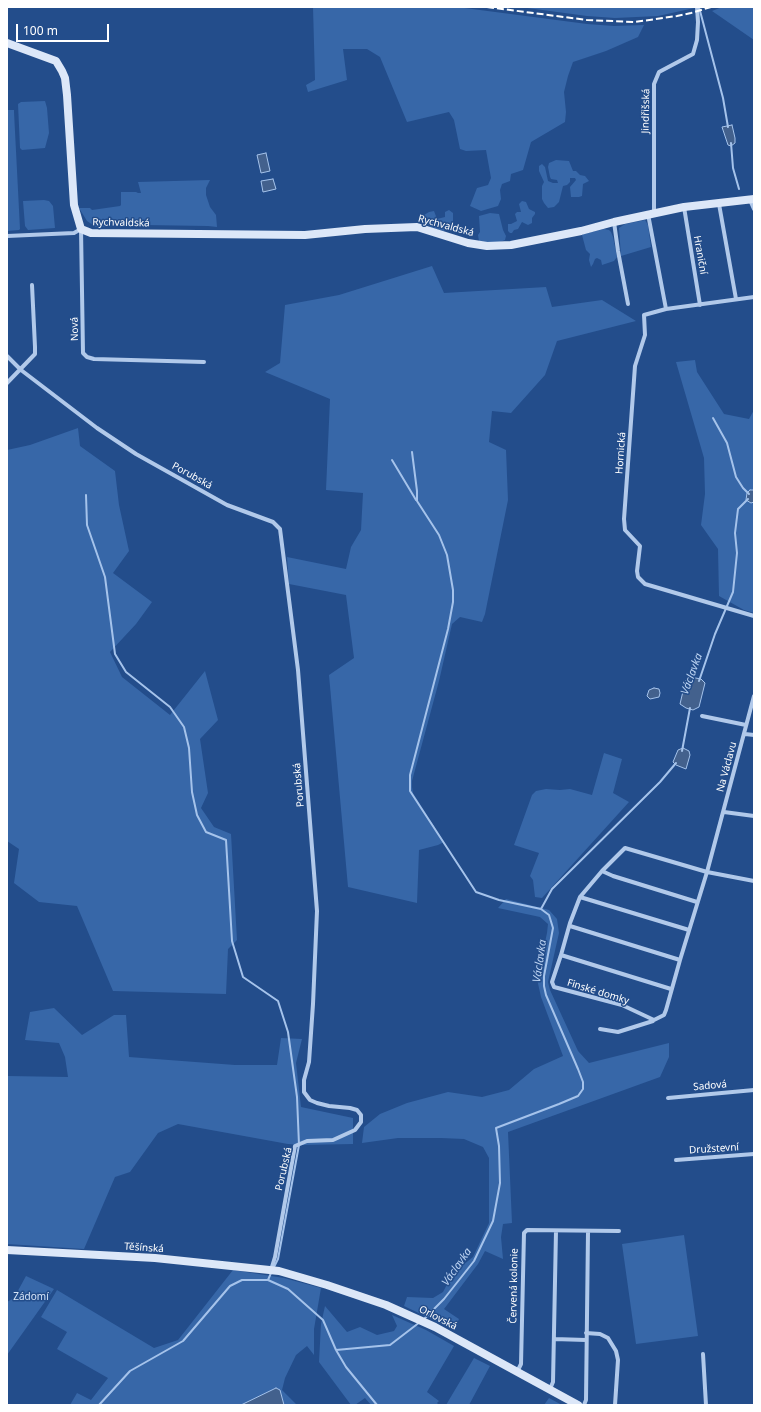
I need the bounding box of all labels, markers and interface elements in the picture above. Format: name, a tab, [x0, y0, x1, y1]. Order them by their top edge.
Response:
scale bar	[18, 16, 111, 42]
text: 100 m	[23, 22, 58, 39]
street label: Jindřišská	[640, 88, 652, 134]
street label: Rychvaldská	[417, 213, 475, 239]
street label: Rychvaldská	[92, 216, 150, 230]
street label: Hraniční	[691, 235, 709, 275]
street label: Nová	[69, 317, 81, 341]
street label: Hornická	[614, 432, 628, 474]
street label: Porubská	[170, 460, 214, 492]
water label: Václavka	[678, 652, 706, 696]
street label: Na Václavu	[715, 741, 739, 793]
street label: Porubská	[291, 762, 307, 808]
water label: Václavka	[530, 939, 550, 983]
street label: Finské domky	[565, 977, 631, 1007]
street label: Sadová	[693, 1079, 727, 1093]
street label: Družstevní	[689, 1141, 739, 1157]
street label: Porubská	[273, 1146, 295, 1192]
street label: Těšínská	[124, 1241, 164, 1255]
water label: Václavka	[439, 1246, 475, 1288]
street label: Červená kolonie	[507, 1248, 521, 1324]
park label: Zádomí	[13, 1291, 49, 1303]
street label: Orlovská	[417, 1303, 459, 1333]

